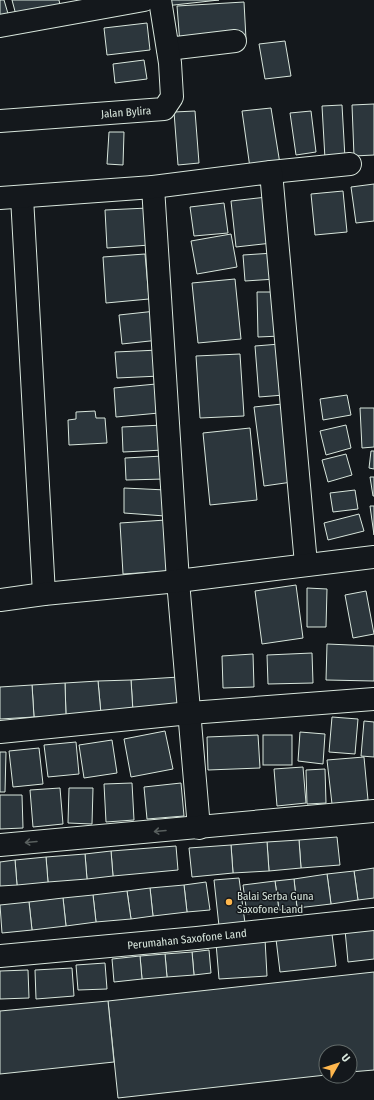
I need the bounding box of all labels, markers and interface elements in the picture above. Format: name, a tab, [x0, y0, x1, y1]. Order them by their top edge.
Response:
street label: Jalan Bylira	[100, 104, 152, 121]
one-way arrow	[154, 827, 167, 834]
one-way arrow	[25, 838, 38, 846]
place label: Balai Serba Guna Saxofone Land	[237, 890, 314, 916]
marker: Balai Serba Guna Saxofone Land	[224, 897, 234, 907]
street label: Perumahan Saxofone Land	[127, 927, 247, 952]
north arrow	[318, 1044, 358, 1084]
text: U	[338, 1051, 352, 1065]

